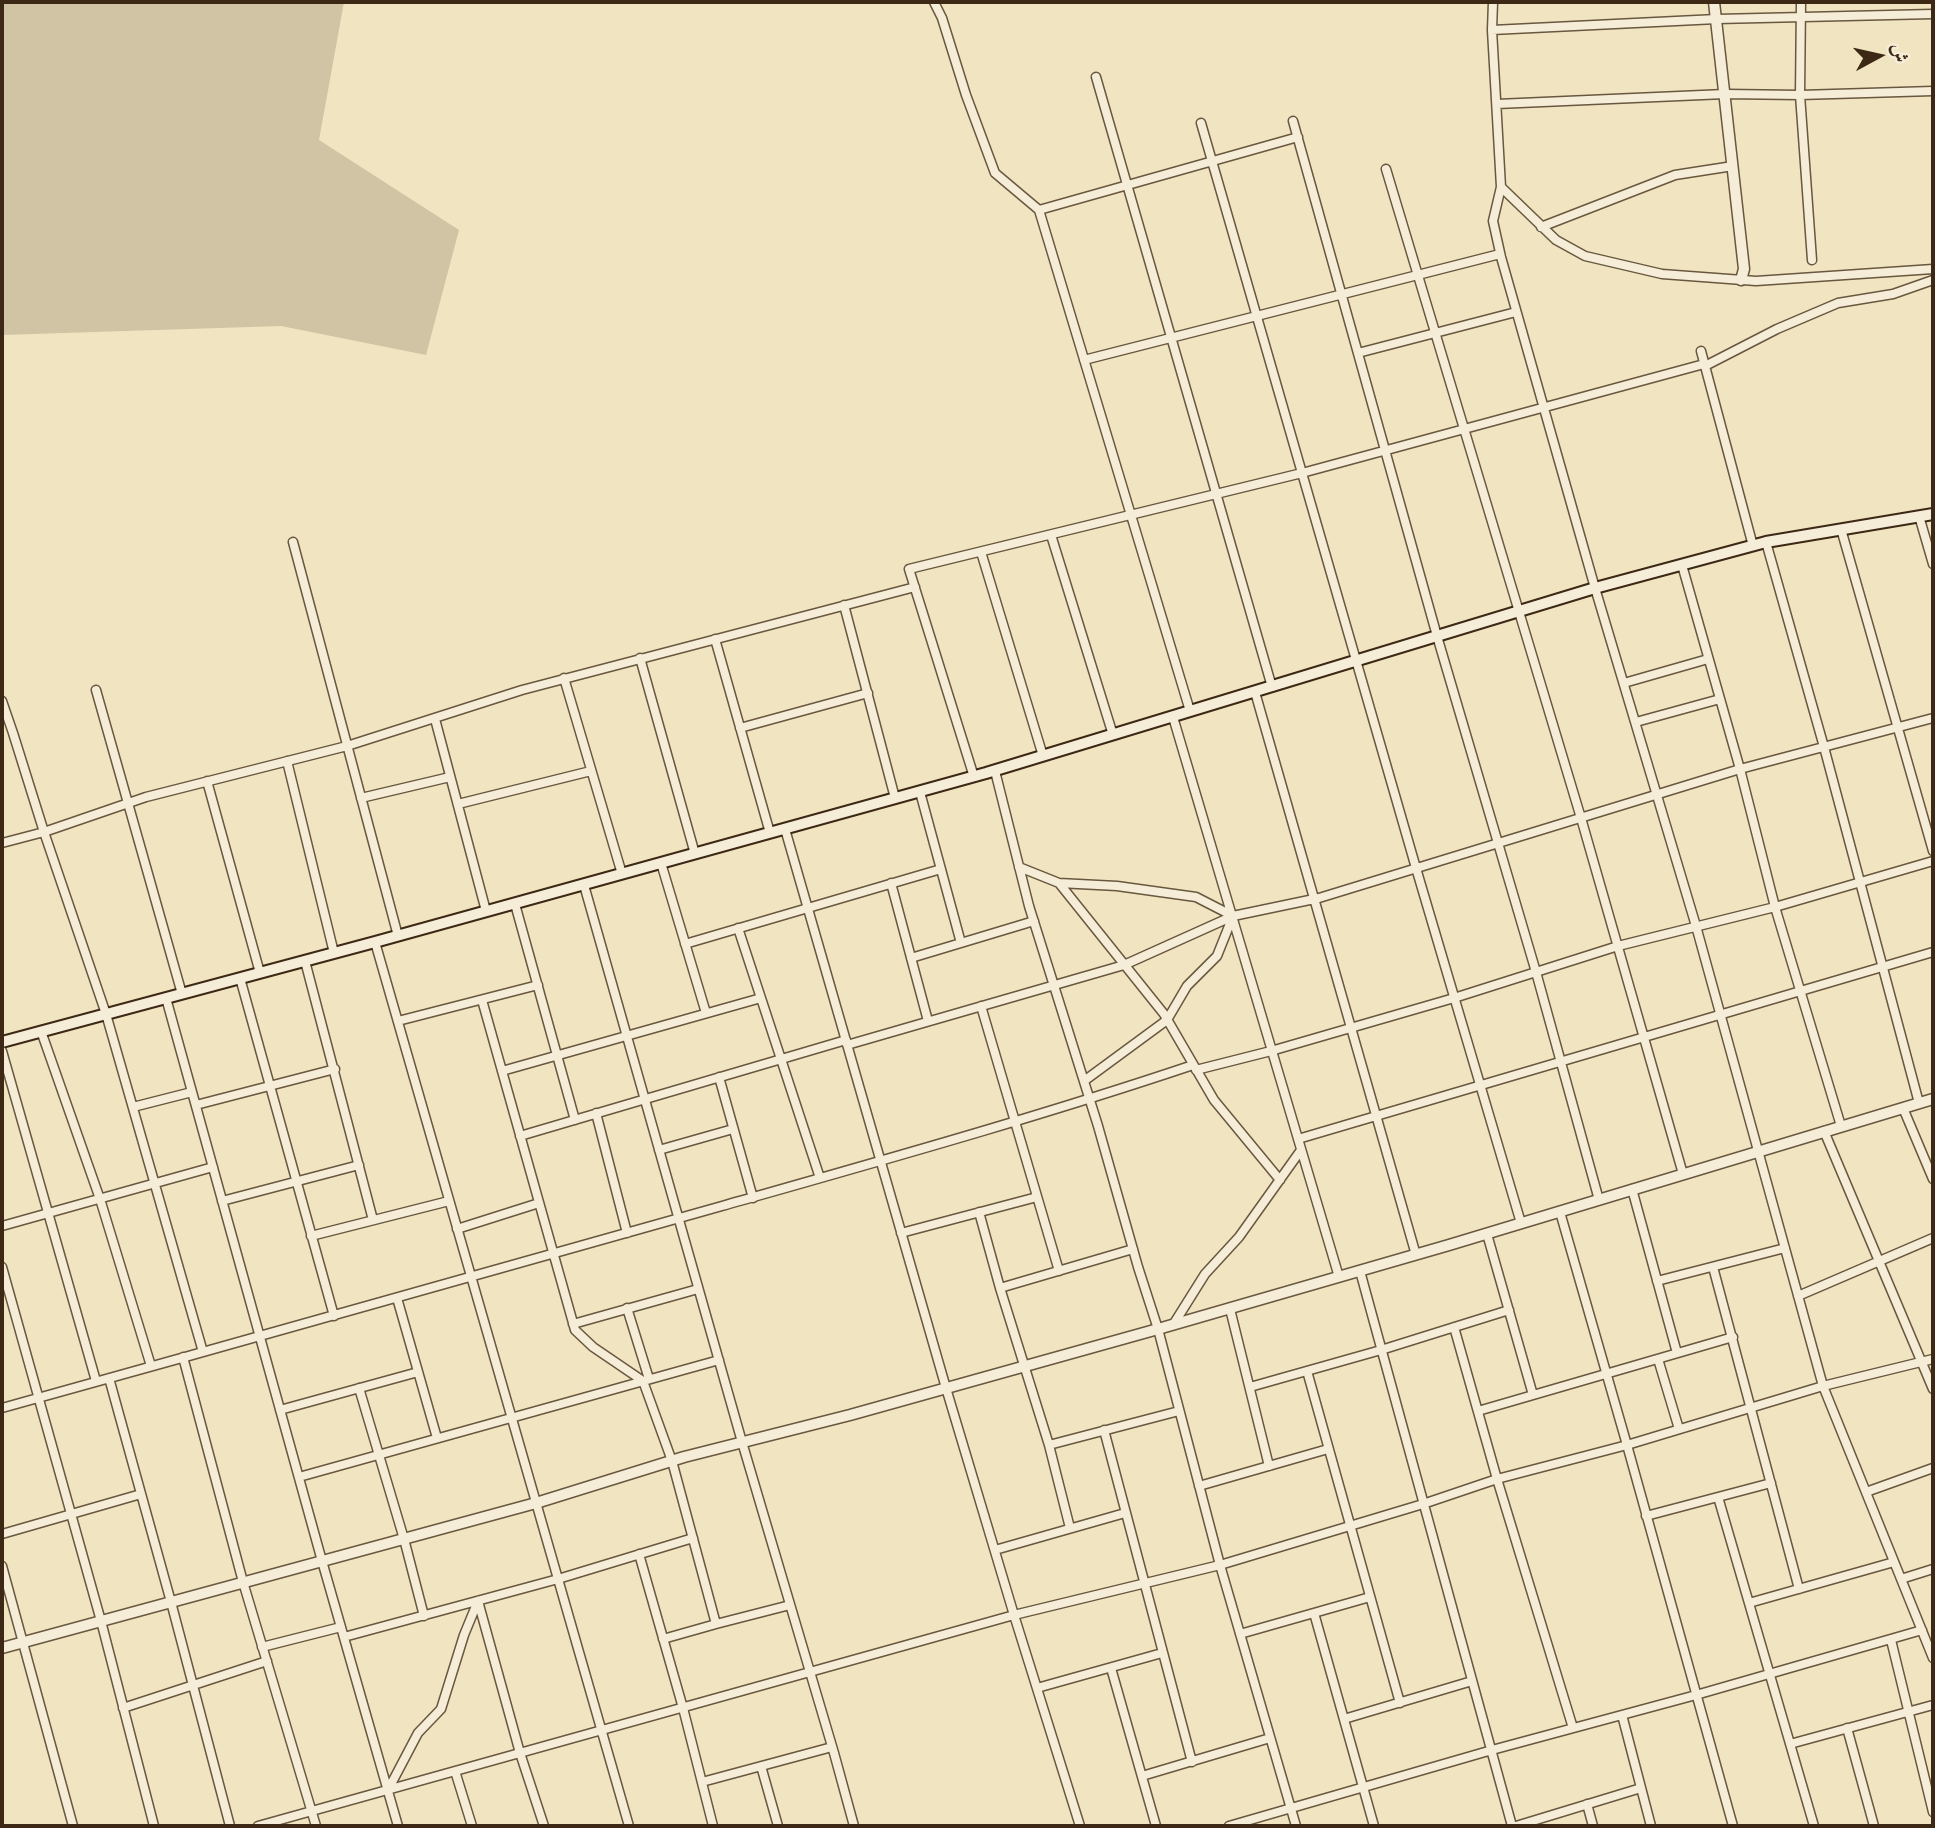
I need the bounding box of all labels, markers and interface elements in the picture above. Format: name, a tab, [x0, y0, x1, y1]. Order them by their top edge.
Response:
north arrow	[1844, 21, 1914, 91]
text: ش	[1888, 42, 1913, 64]

